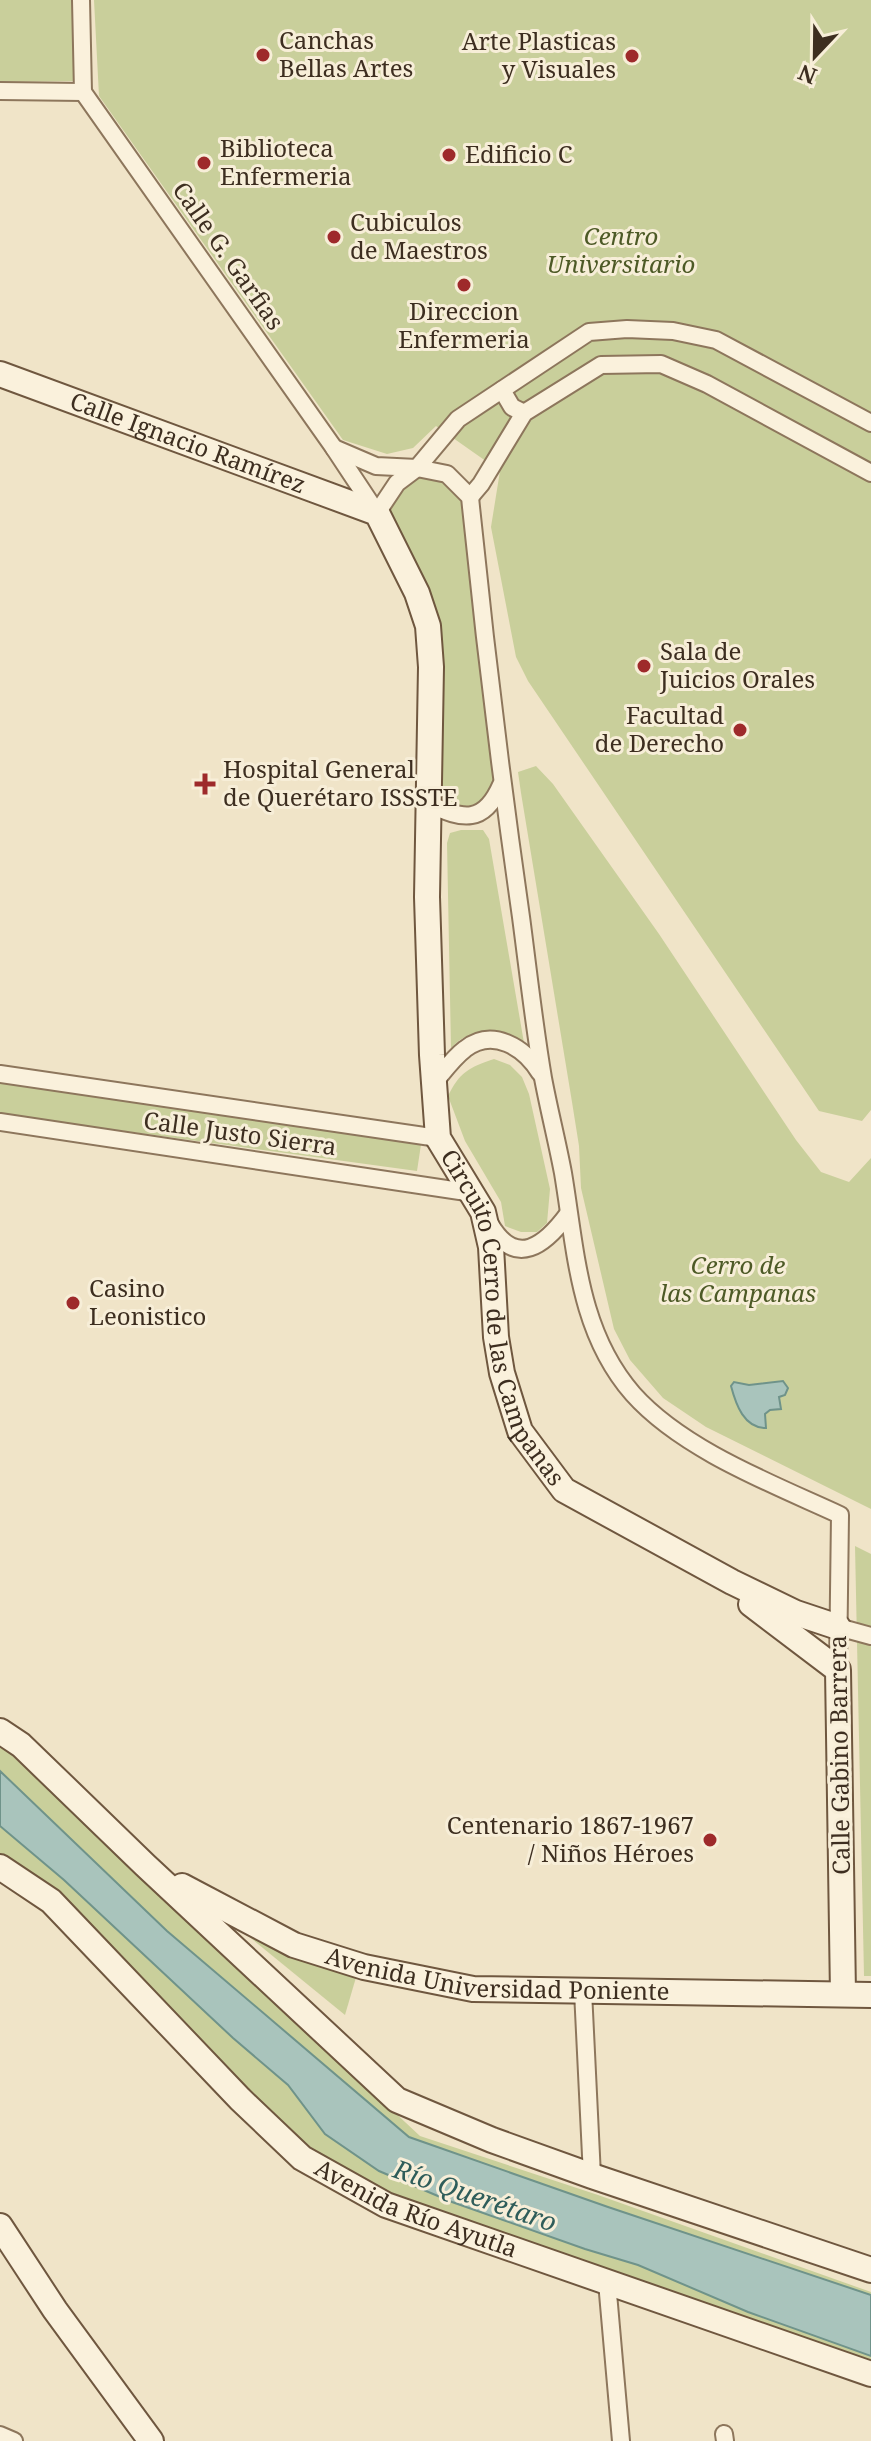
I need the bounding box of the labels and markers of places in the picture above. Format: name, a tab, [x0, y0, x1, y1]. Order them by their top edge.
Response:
place label: Canchas Bellas Artes	[279, 23, 413, 84]
place label: Arte Plasticas y Visuales	[462, 24, 616, 85]
marker: Canchas Bellas Artes	[254, 46, 272, 64]
marker: Arte Plasticas y Visuales	[623, 47, 641, 65]
place label: Biblioteca Enfermeria	[220, 131, 351, 192]
place label: Edificio C	[465, 137, 573, 170]
marker: Edificio C	[440, 146, 458, 164]
marker: Biblioteca Enfermeria	[195, 154, 213, 172]
place label: Cubiculos de Maestros	[350, 205, 488, 266]
marker: Cubiculos de Maestros	[325, 228, 343, 246]
marker: Direccion Enfermeria	[455, 276, 473, 294]
place label: Direccion Enfermeria	[398, 294, 530, 355]
place label: Sala de Juicios Orales	[659, 634, 815, 695]
marker: Sala de Juicios Orales	[635, 657, 653, 675]
place label: Facultad de Derecho	[595, 698, 724, 759]
marker: Facultad de Derecho	[731, 721, 749, 739]
place label: Hospital General de Querétaro ISSSTE	[223, 752, 457, 813]
marker: Hospital General de Querétaro ISSSTE	[194, 773, 216, 795]
place label: Casino Leonistico	[89, 1271, 206, 1332]
marker: Casino Leonistico	[64, 1294, 82, 1312]
place label: Centenario 1867-1967 / Niños Héroes	[447, 1808, 694, 1869]
marker: Centenario 1867-1967 / Niños Héroes	[701, 1831, 719, 1849]

